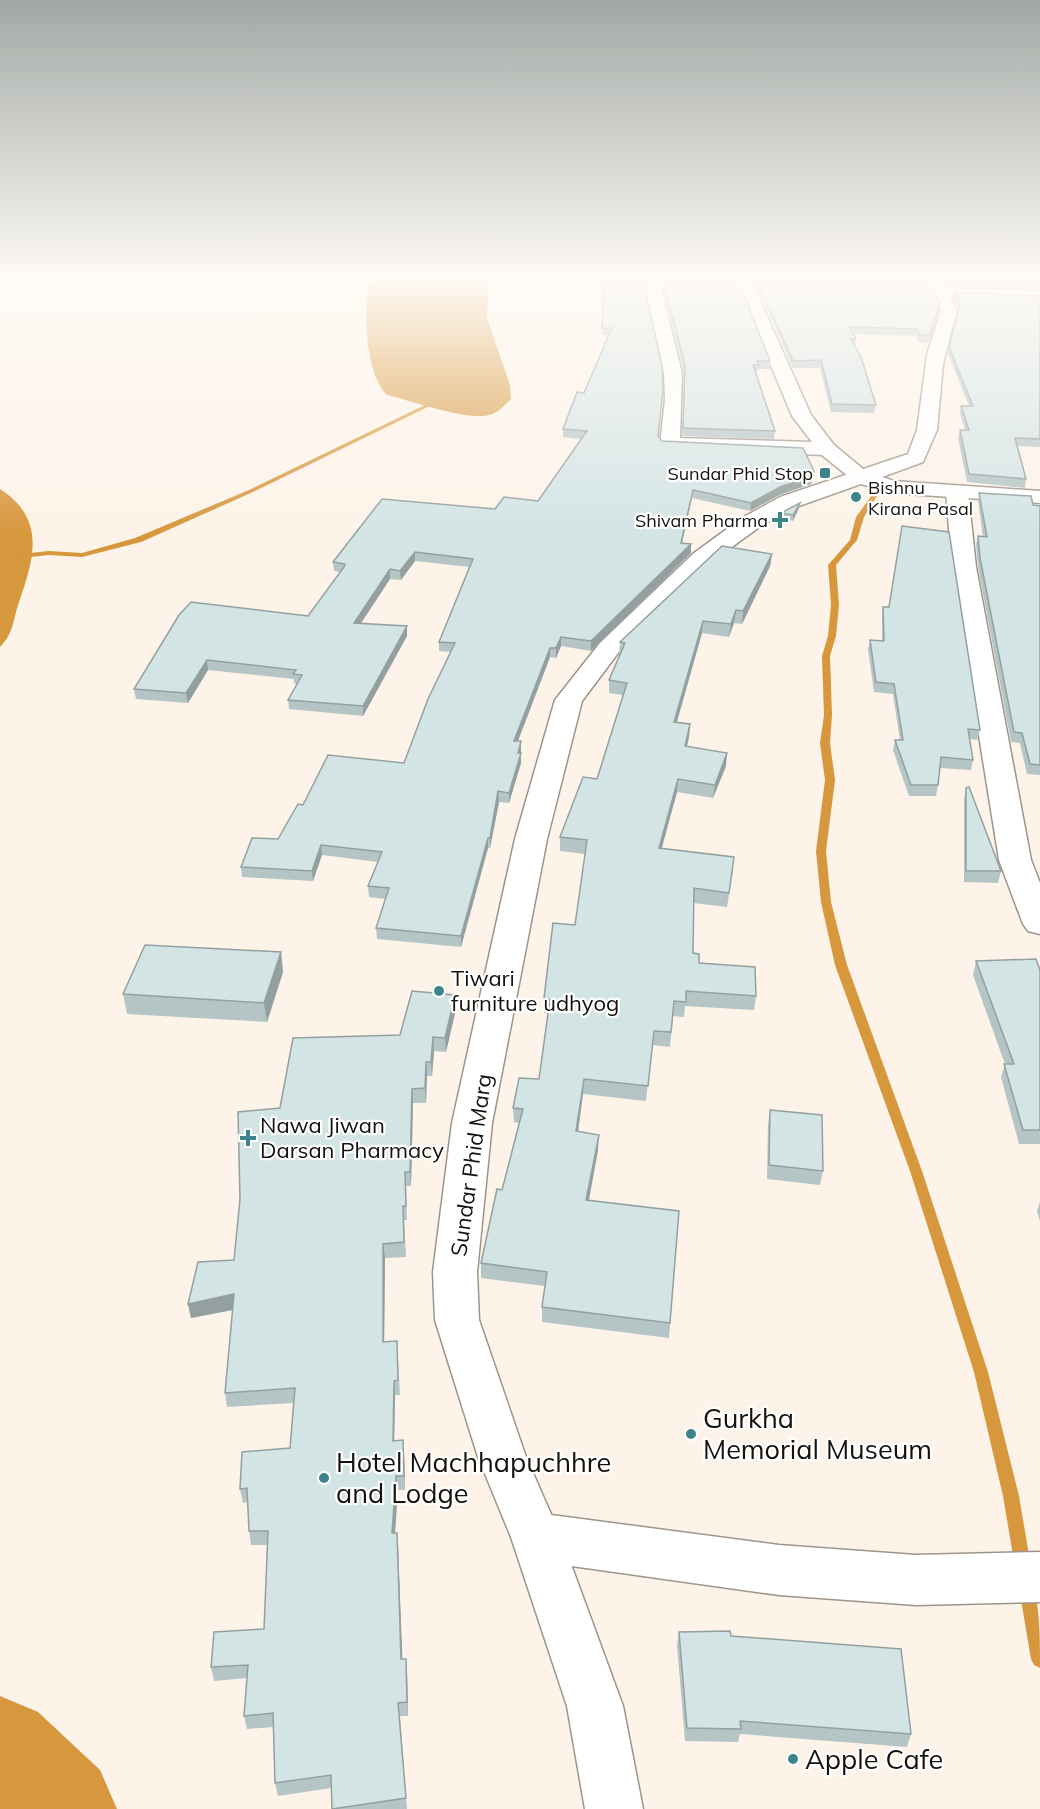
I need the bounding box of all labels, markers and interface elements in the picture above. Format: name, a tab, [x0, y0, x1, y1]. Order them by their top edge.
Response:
place label: Sundar Phid Stop	[668, 462, 813, 485]
marker: Sundar Phid Stop	[818, 466, 832, 480]
place label: Bishnu Kirana Pasal	[868, 476, 973, 520]
marker: Bishnu Kirana Pasal	[849, 490, 863, 504]
place label: Shivam Pharma	[635, 509, 768, 532]
marker: Shivam Pharma	[773, 513, 787, 527]
place label: Tiwari furniture udhyog	[451, 964, 619, 1017]
marker: Tiwari furniture udhyog	[432, 984, 446, 998]
street label: Sundar Phid Marg	[444, 1072, 498, 1258]
place label: Nawa Jiwan Darsan Pharmacy	[260, 1111, 444, 1164]
marker: Nawa Jiwan Darsan Pharmacy	[241, 1131, 255, 1145]
place label: Gurkha Memorial Museum	[703, 1401, 932, 1466]
marker: Gurkha Memorial Museum	[684, 1427, 698, 1441]
place label: Hotel Machhapuchhre and Lodge	[336, 1445, 611, 1510]
marker: Hotel Machhapuchhre and Lodge	[317, 1471, 331, 1485]
place label: Apple Cafe	[805, 1742, 943, 1776]
marker: Apple Cafe	[786, 1752, 800, 1766]

